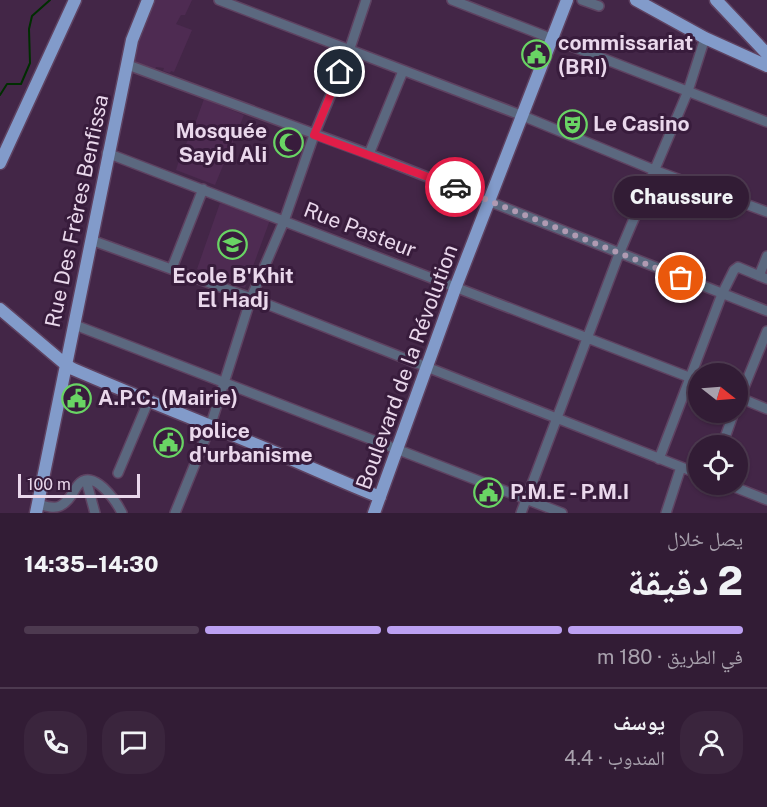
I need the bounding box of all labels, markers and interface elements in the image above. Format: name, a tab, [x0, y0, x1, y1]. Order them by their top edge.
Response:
place label: commissariat (BRI)	[558, 30, 693, 79]
public building icon: commissariat (BRI)	[521, 39, 553, 71]
pin	[314, 46, 365, 97]
icon: home	[323, 55, 356, 88]
street label: Rue Des Frères Benfissa	[40, 92, 113, 329]
theatre icon: Le Casino	[556, 108, 588, 140]
place label: Le Casino	[593, 111, 690, 136]
place label: Mosquée Sayid Ali	[175, 118, 267, 167]
mosque icon: Mosquée Sayid Ali	[272, 127, 304, 159]
courier	[425, 157, 485, 217]
icon: car	[439, 171, 472, 204]
callout: Chaussure	[614, 176, 748, 218]
text: Chaussure	[630, 185, 733, 209]
street label: Rue Pasteur	[300, 197, 420, 262]
school or university icon: Ecole B'Khit El Hadj	[217, 229, 249, 261]
street label: Boulevard de la Révolution	[351, 241, 463, 493]
pin	[655, 252, 706, 303]
icon: bag	[664, 261, 697, 294]
place label: Ecole B'Khit El Hadj	[172, 263, 294, 312]
north arrow	[688, 363, 748, 423]
map controls	[688, 363, 748, 495]
public building icon: A.P.C. (Mairie)	[61, 382, 93, 414]
place label: A.P.C. (Mairie)	[98, 385, 238, 410]
place label: police d'urbanisme	[189, 418, 313, 467]
public building icon: police d'urbanisme	[152, 427, 184, 459]
button: locate	[688, 435, 748, 495]
scale bar	[18, 471, 140, 498]
text: 100 m	[27, 475, 71, 494]
public building icon: P.M.E - P.M.I	[473, 476, 505, 508]
place label: P.M.E - P.M.I	[510, 479, 629, 504]
text: يصل خلال	[667, 527, 743, 551]
text: 14:30–14:35	[24, 551, 159, 577]
text: 2 دقيقة	[627, 558, 743, 604]
text: في الطريق · 180 m	[597, 645, 743, 669]
text: يوسف	[613, 709, 665, 735]
button: phone	[24, 711, 87, 774]
button: chat	[102, 711, 165, 774]
button: person	[680, 711, 743, 774]
text: المندوب · 4.4	[564, 746, 665, 770]

